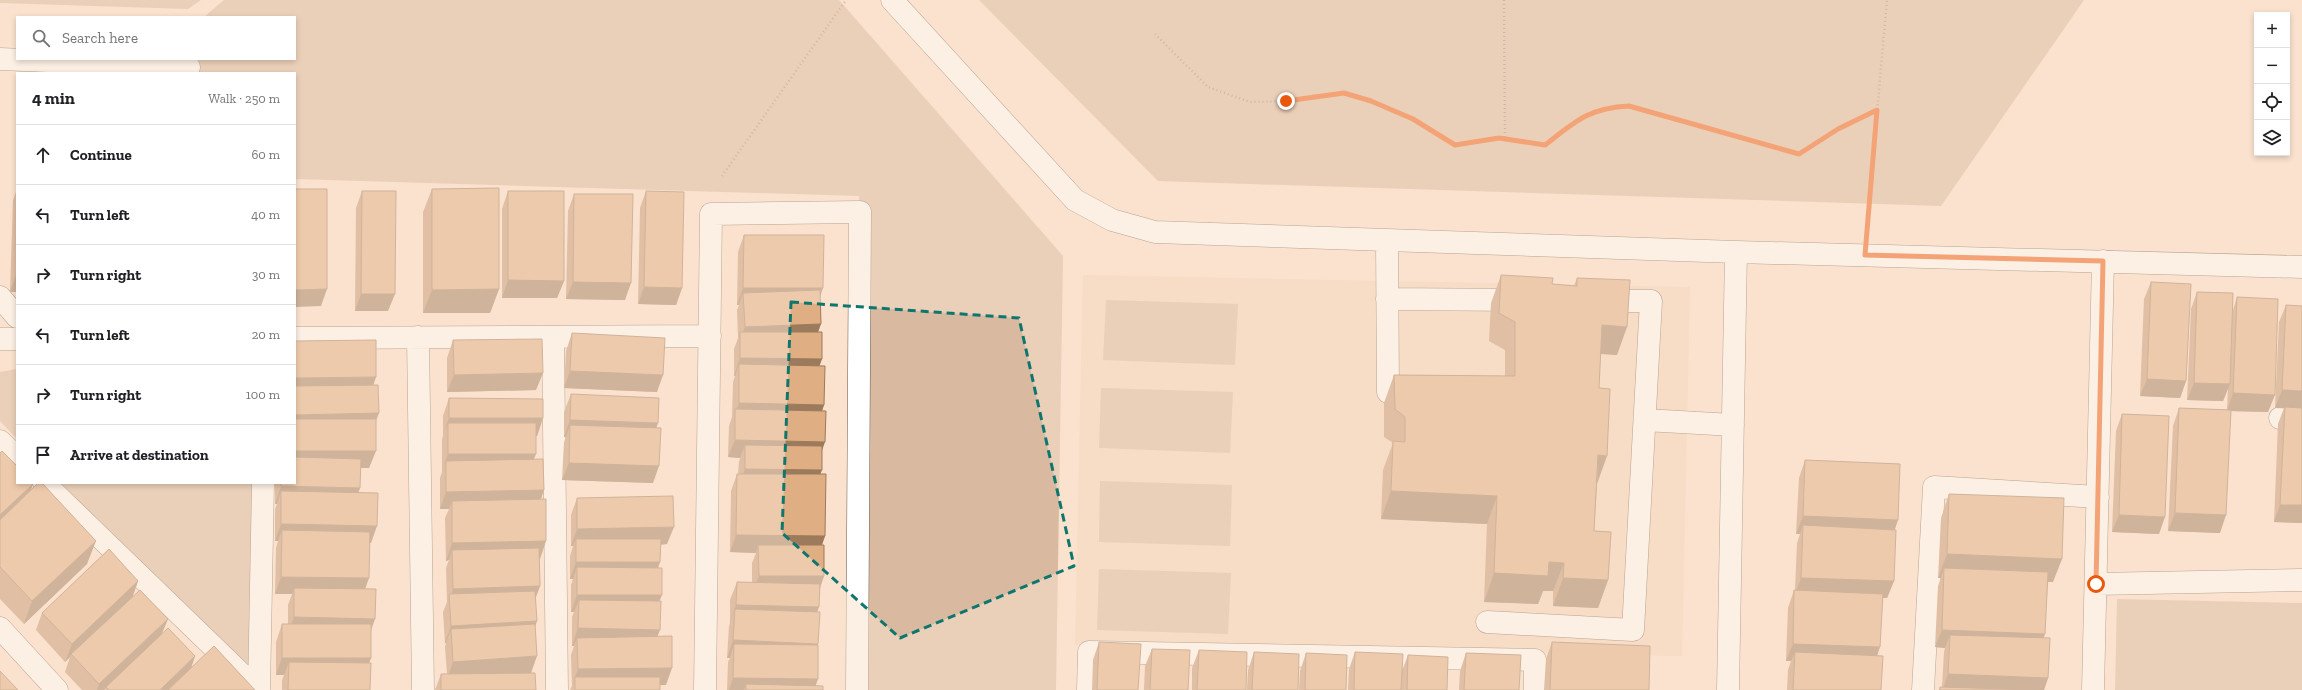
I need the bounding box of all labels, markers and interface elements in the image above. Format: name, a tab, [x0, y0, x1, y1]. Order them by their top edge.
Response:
map controls	[2254, 12, 2290, 156]
button: +	[2254, 12, 2290, 48]
search box	[16, 16, 296, 60]
icon: search	[30, 27, 52, 49]
text: Search here	[62, 29, 138, 47]
button: −	[2254, 48, 2290, 84]
button: locate	[2254, 84, 2290, 120]
text: 4 min	[32, 88, 75, 108]
text: Walk · 250 m	[208, 91, 280, 106]
route end	[1277, 92, 1295, 110]
button: layers	[2254, 120, 2290, 156]
icon: ahead	[32, 144, 54, 166]
text: Continue	[70, 146, 132, 164]
text: 60 m	[251, 147, 280, 162]
icon: left	[32, 204, 54, 226]
text: Turn left	[70, 206, 130, 224]
text: 40 m	[251, 207, 280, 222]
icon: right	[32, 264, 54, 286]
text: Turn right	[70, 266, 141, 284]
text: 30 m	[252, 267, 280, 282]
icon: left	[32, 324, 54, 346]
text: Turn left	[70, 326, 130, 344]
text: 20 m	[252, 327, 280, 342]
icon: right	[32, 384, 54, 406]
text: Turn right	[70, 386, 141, 404]
text: 100 m	[246, 387, 280, 402]
icon: arrive	[32, 444, 54, 466]
text: Arrive at destination	[70, 446, 209, 464]
route start	[2087, 575, 2105, 593]

